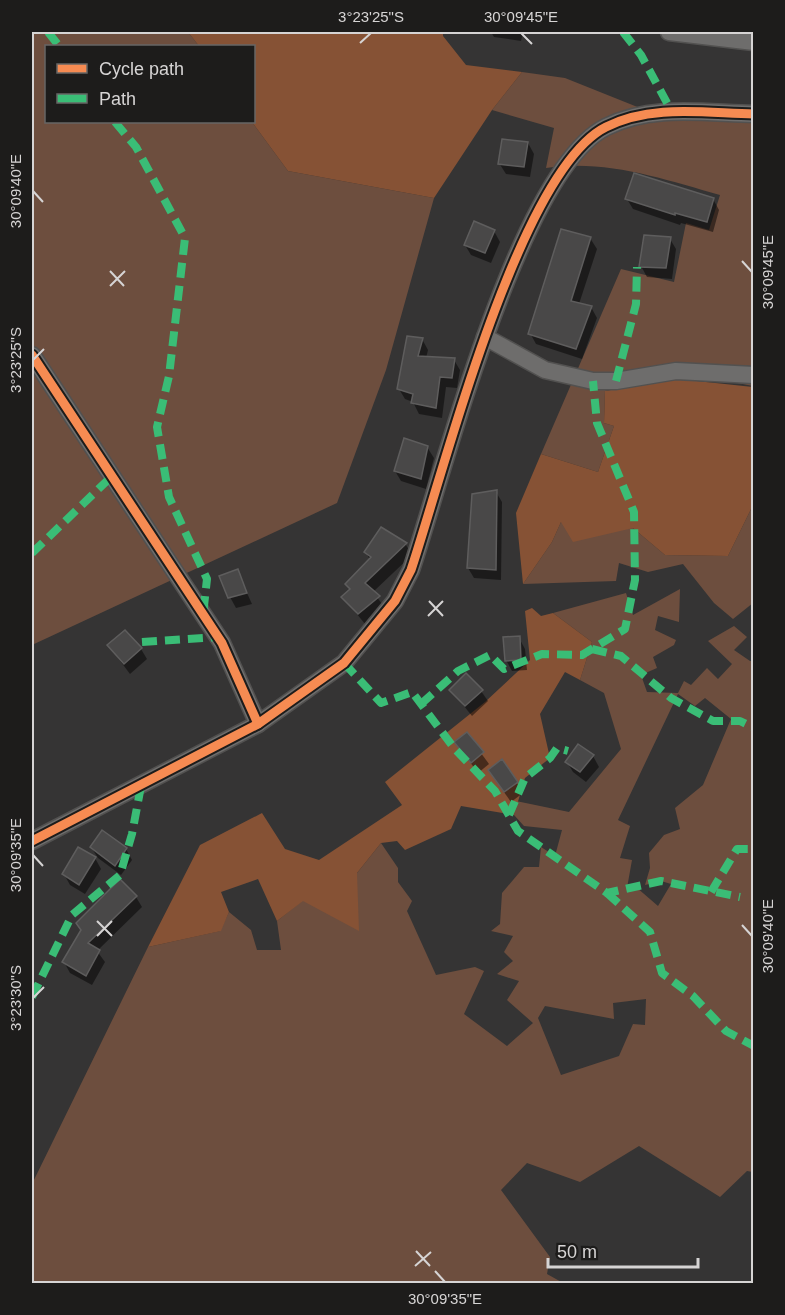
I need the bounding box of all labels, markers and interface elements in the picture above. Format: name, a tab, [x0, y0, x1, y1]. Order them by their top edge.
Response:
text: 3°23'25"S	[338, 8, 404, 25]
text: 30°09'45"E	[484, 8, 558, 25]
legend	[45, 45, 255, 123]
text: Cycle path	[99, 59, 184, 79]
text: Path	[99, 89, 136, 109]
text: 30°09'40"E	[7, 154, 24, 228]
text: 30°09'45"E	[759, 235, 776, 309]
text: 3°23'25"S	[7, 327, 24, 393]
text: 30°09'35"E	[7, 818, 24, 892]
text: 30°09'40"E	[759, 899, 776, 973]
text: 3°23'30"S	[7, 965, 24, 1031]
scale bar	[548, 1231, 698, 1269]
text: 50 m	[557, 1242, 597, 1262]
text: 30°09'35"E	[408, 1290, 482, 1307]

